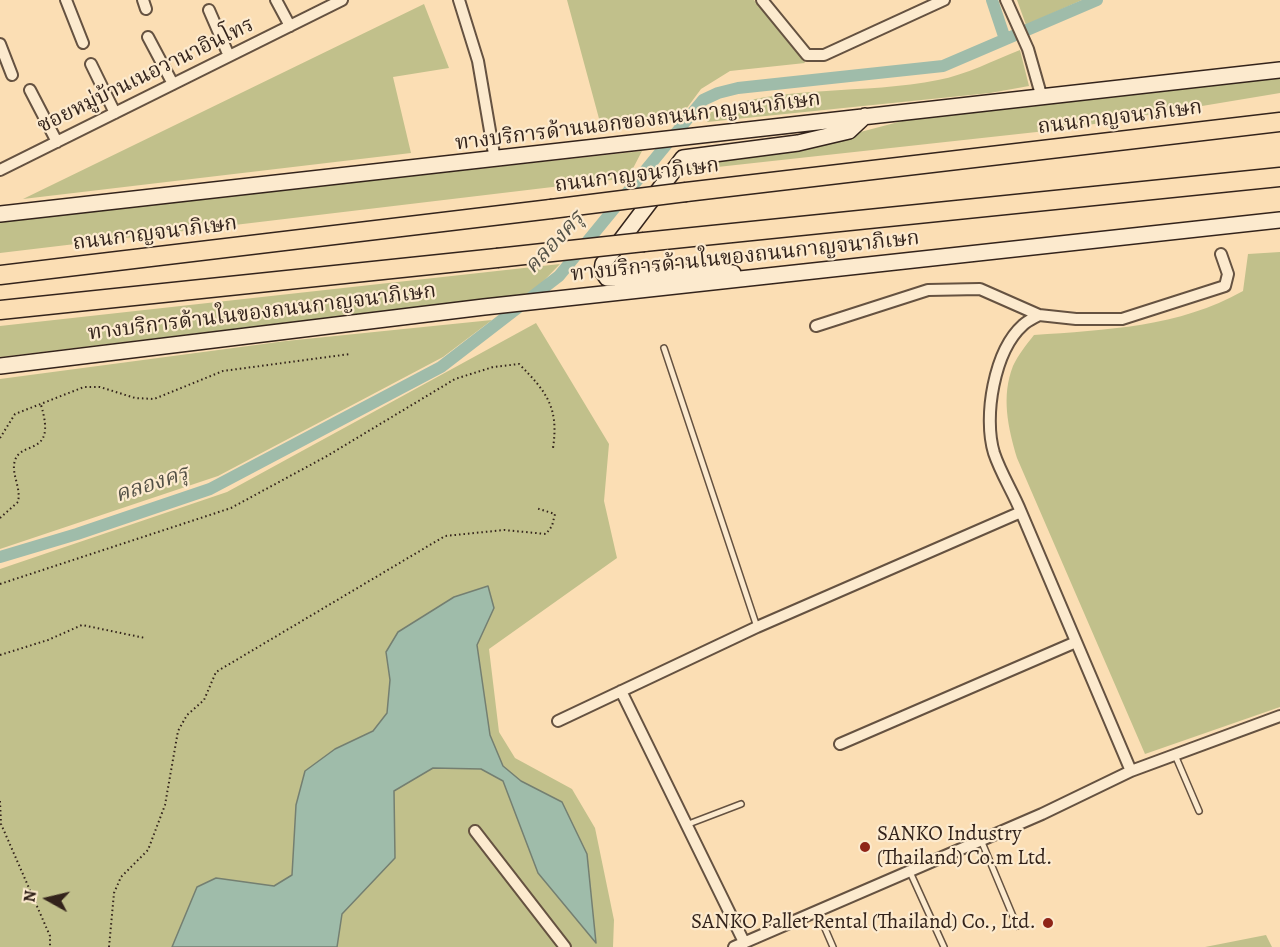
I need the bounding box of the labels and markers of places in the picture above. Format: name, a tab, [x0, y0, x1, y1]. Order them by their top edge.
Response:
place label: SANKO Industry (Thailand) Co.m Ltd.	[877, 822, 1053, 872]
marker: SANKO Industry (Thailand) Co.m Ltd.	[858, 840, 872, 854]
place label: SANKO Pallet Rental (Thailand) Co., Ltd.	[691, 910, 1036, 936]
marker: SANKO Pallet Rental (Thailand) Co., Ltd.	[1041, 916, 1055, 930]

